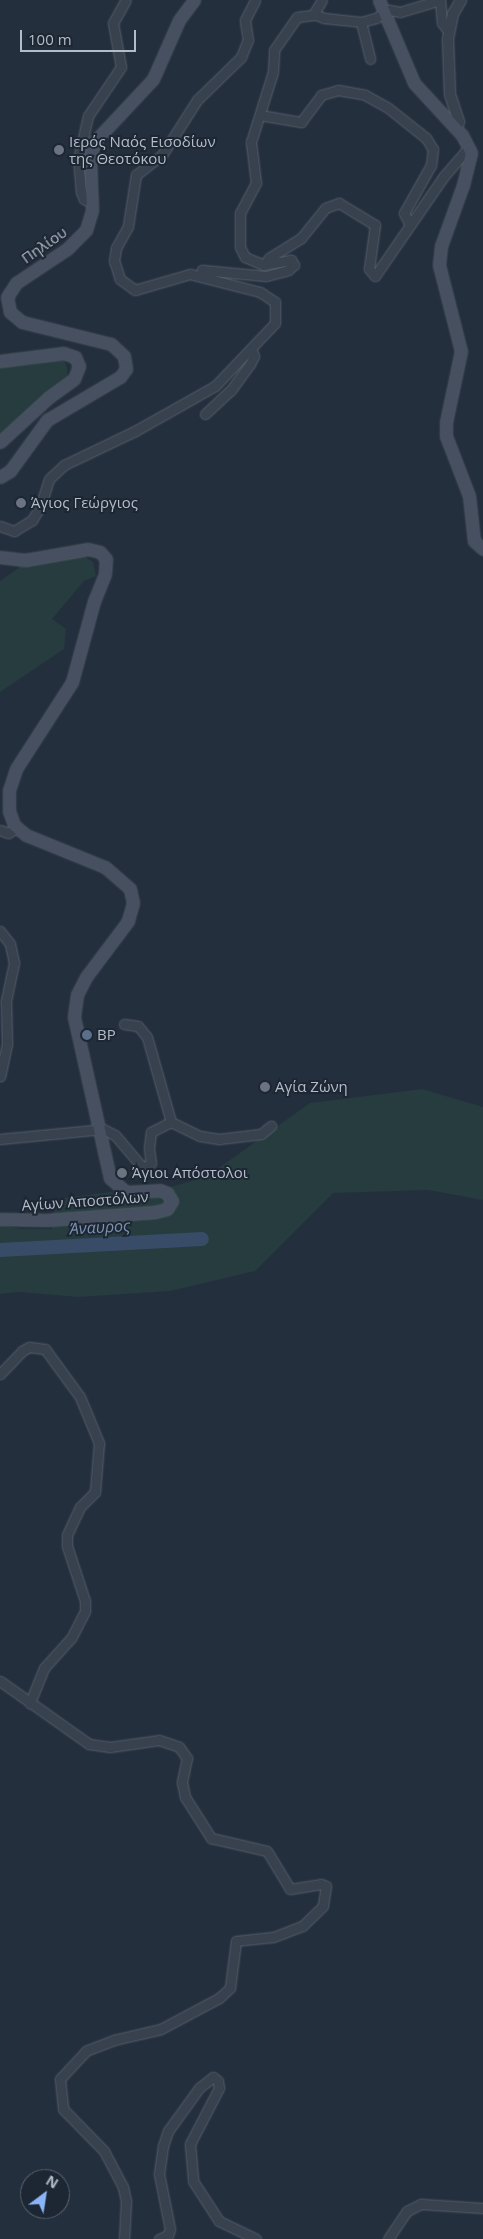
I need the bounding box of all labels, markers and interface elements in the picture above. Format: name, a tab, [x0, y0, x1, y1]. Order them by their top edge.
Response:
scale bar	[22, 20, 139, 52]
text: 100 m	[28, 29, 72, 49]
place label: Ιερός Ναός Εισοδίων της Θεοτόκου	[69, 132, 216, 167]
marker: Ιερός Ναός Εισοδίων της Θεοτόκου	[53, 144, 65, 156]
street label: Πηλίου	[18, 223, 70, 267]
place label: Άγιος Γεώργιος	[31, 494, 138, 512]
marker: Άγιος Γεώργιος	[15, 497, 27, 509]
place label: BP	[97, 1026, 116, 1044]
marker: BP	[81, 1029, 93, 1041]
place label: Αγία Ζώνη	[275, 1078, 348, 1096]
marker: Αγία Ζώνη	[259, 1081, 271, 1093]
place label: Άγιοι Απόστολοι	[132, 1164, 248, 1182]
marker: Άγιοι Απόστολοι	[116, 1167, 128, 1179]
street label: Αγίων Αποστόλων	[21, 1188, 149, 1214]
water label: Άναυρος	[69, 1216, 131, 1238]
north arrow	[20, 2169, 70, 2219]
text: N	[43, 2170, 62, 2193]

